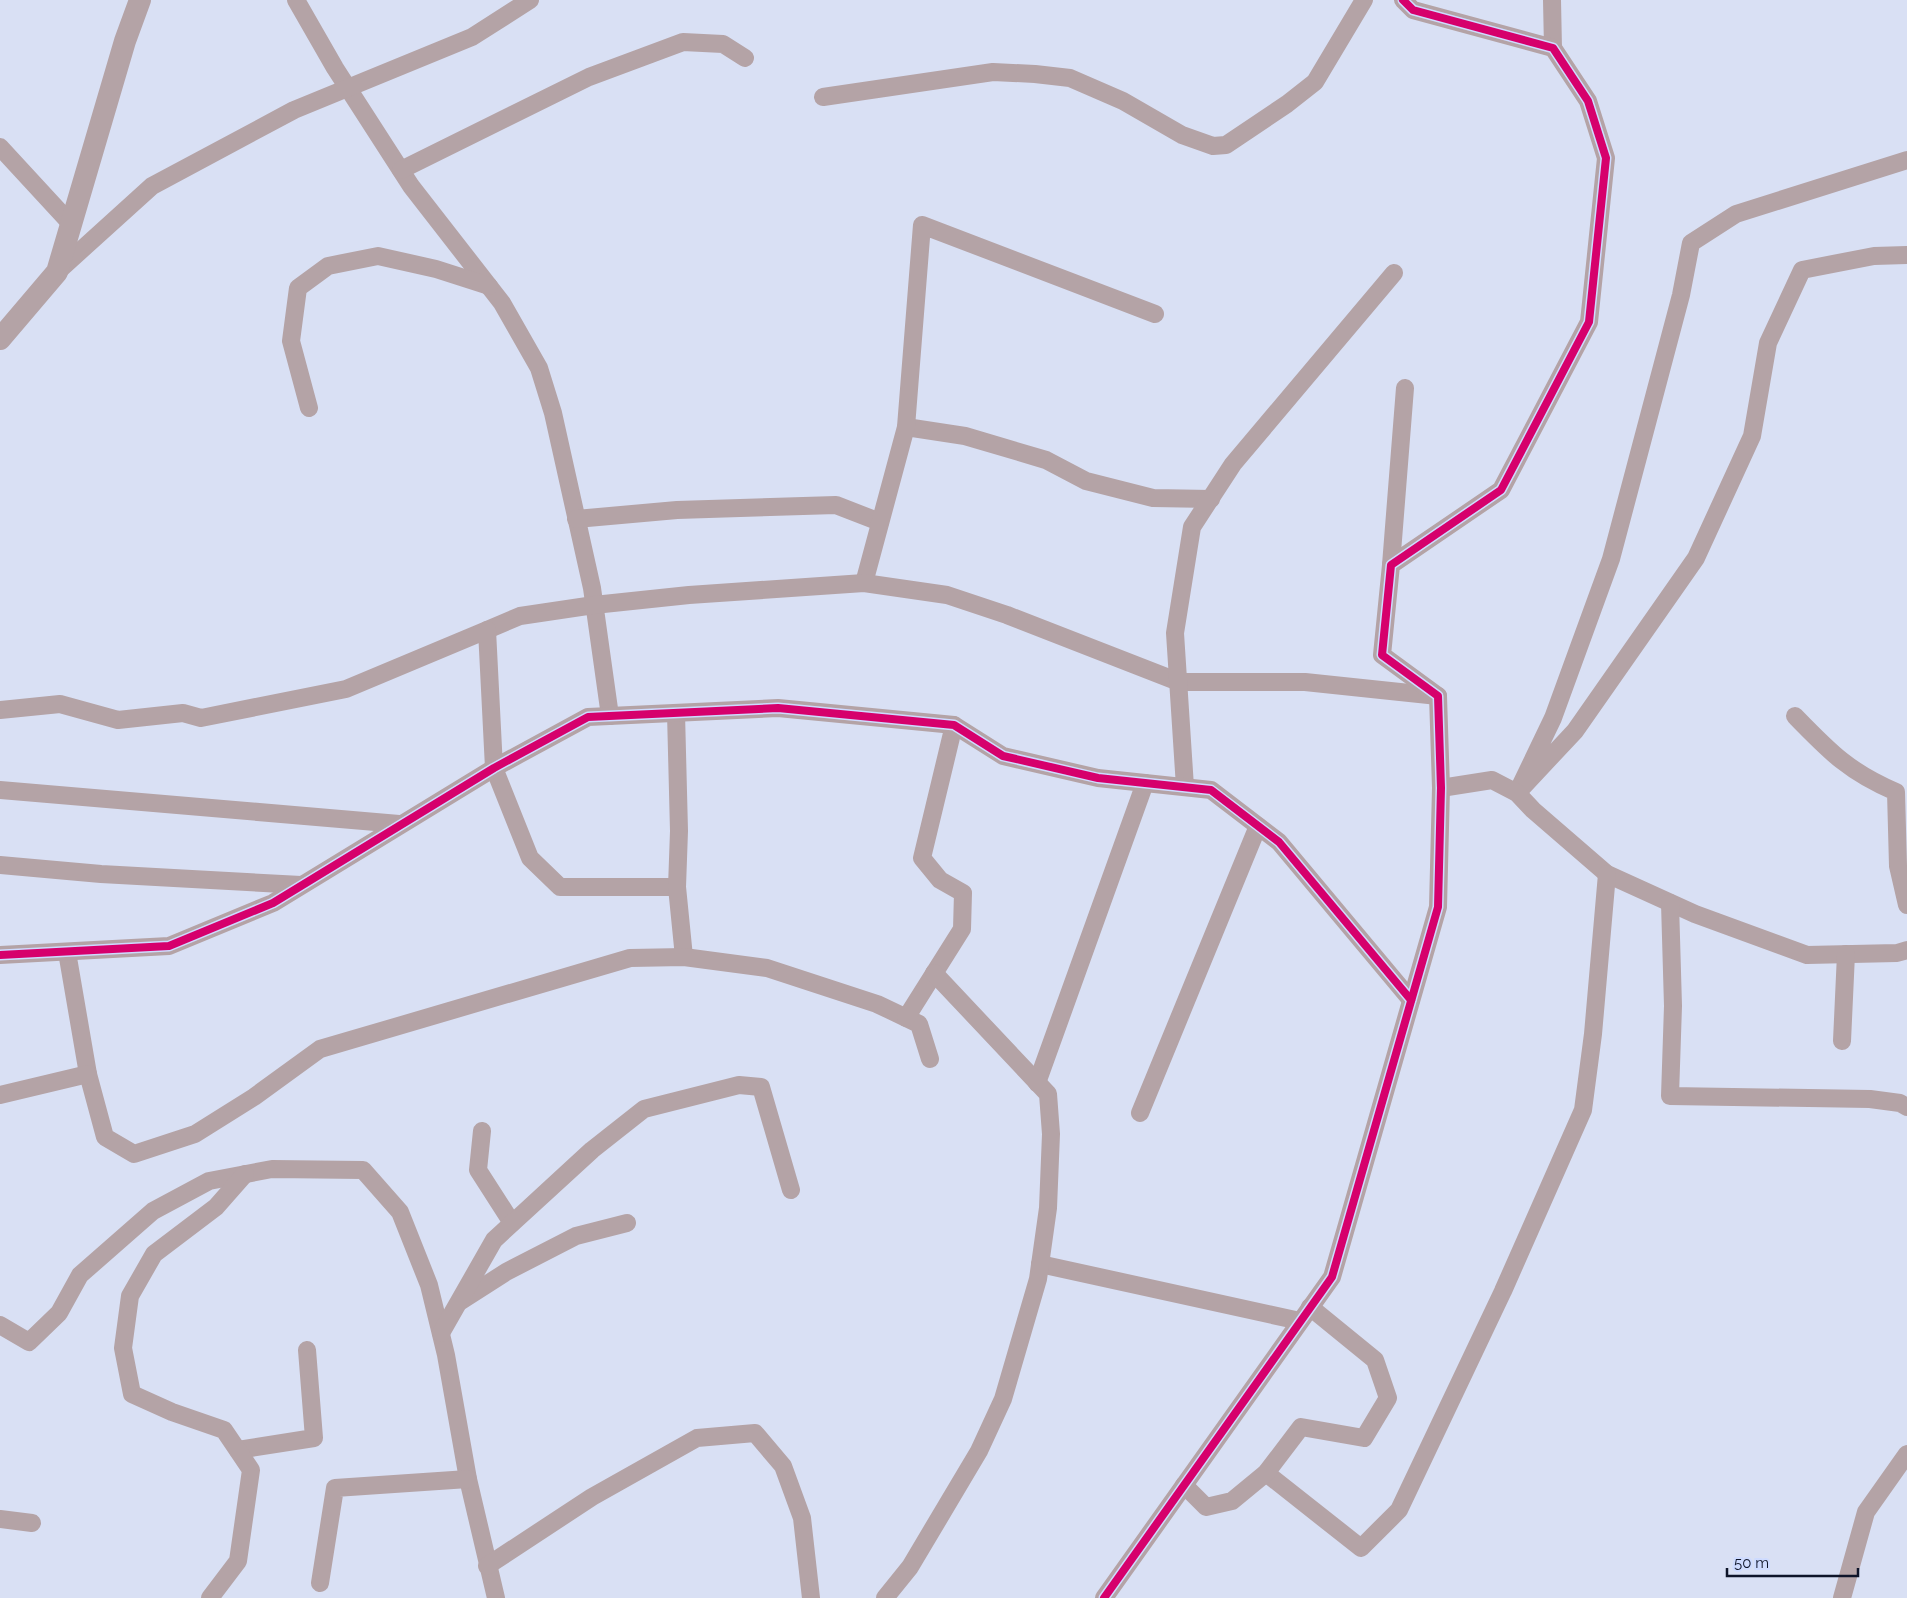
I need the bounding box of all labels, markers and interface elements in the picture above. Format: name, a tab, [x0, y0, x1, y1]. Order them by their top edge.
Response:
scale bar	[1727, 1546, 1858, 1578]
text: 50 m	[1734, 1554, 1769, 1572]

